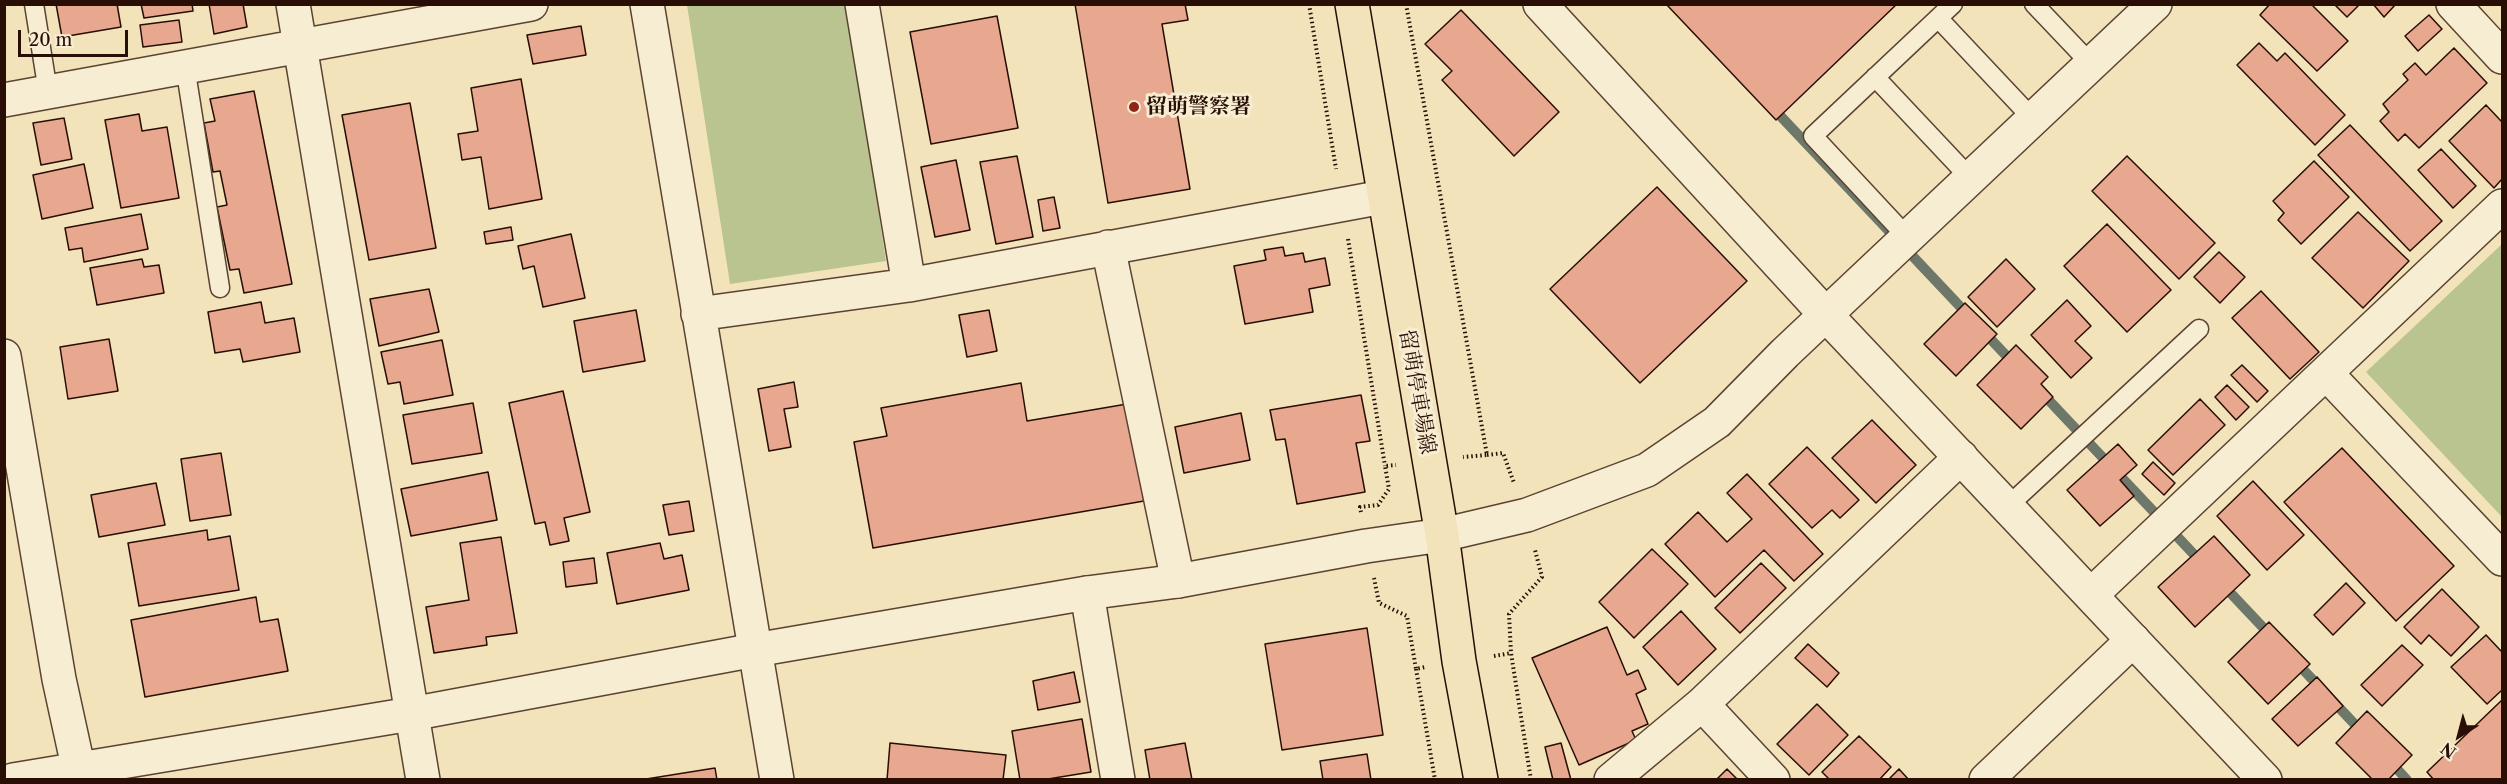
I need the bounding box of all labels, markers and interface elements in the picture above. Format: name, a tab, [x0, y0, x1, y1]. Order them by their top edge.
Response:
scale bar	[21, 18, 130, 56]
text: 20 m	[29, 29, 72, 51]
place label: 留萌警察署	[1146, 94, 1251, 120]
marker: 留萌警察署	[1127, 100, 1141, 114]
street label: 留萌停車場線	[1394, 328, 1440, 456]
north arrow	[2429, 706, 2489, 766]
text: N	[2437, 738, 2460, 763]

